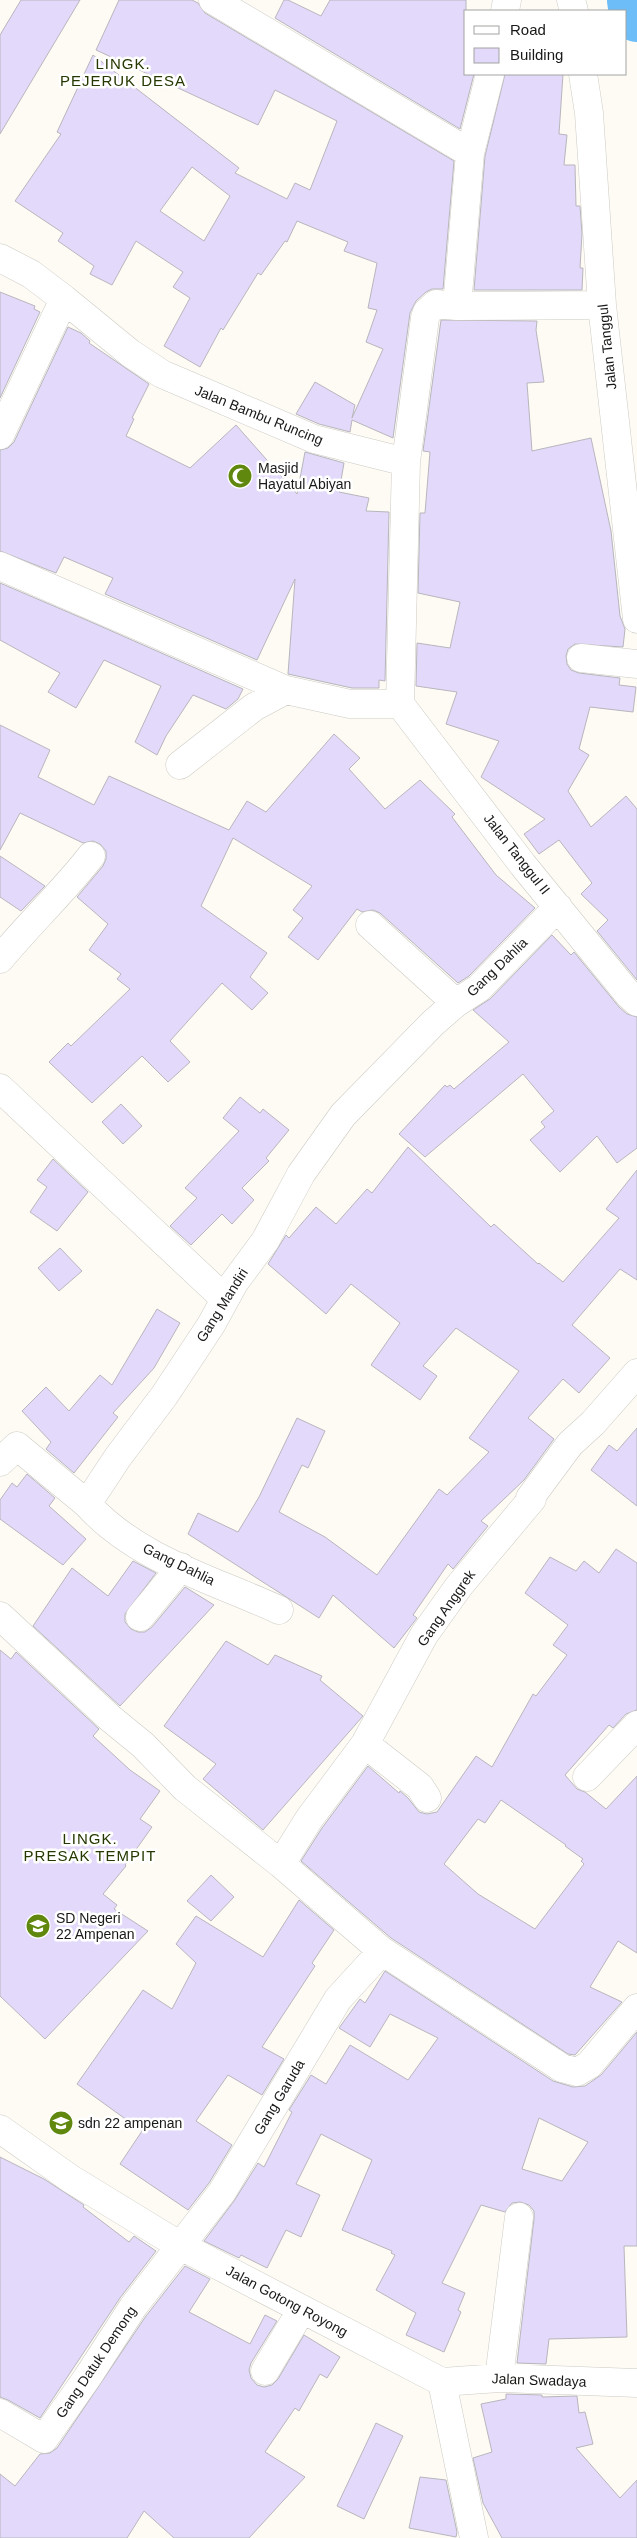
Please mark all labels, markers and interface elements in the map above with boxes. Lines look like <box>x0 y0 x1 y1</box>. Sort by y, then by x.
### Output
legend <box>464 10 627 75</box>
text: Road <box>510 21 546 38</box>
text: Building <box>510 46 563 63</box>
district label: LINGK. PEJERUK DESA <box>60 55 186 89</box>
street label: Jalan Tanggul <box>595 303 619 391</box>
street label: Jalan Bambu Runcing <box>192 382 326 448</box>
place label: Masjid Hayatul Abiyan <box>258 460 351 492</box>
mosque icon: Masjid Hayatul Abiyan <box>227 463 253 489</box>
street label: Jalan Tanggul II <box>481 811 553 897</box>
street label: Gang Dahlia <box>463 934 531 1000</box>
street label: Gang Mandiri <box>193 1265 251 1345</box>
street label: Gang Dahlia <box>141 1540 218 1588</box>
street label: Gang Anggrek <box>414 1566 479 1649</box>
district label: LINGK. PRESAK TEMPIT <box>24 1830 156 1864</box>
place label: SD Negeri 22 Ampenan <box>56 1910 135 1942</box>
school or university icon: SD Negeri 22 Ampenan <box>25 1913 51 1939</box>
street label: Gang Garuda <box>250 2056 308 2137</box>
school or university icon: sdn 22 ampenan <box>48 2110 74 2136</box>
place label: sdn 22 ampenan <box>78 2115 182 2131</box>
street label: Jalan Gotong Royong <box>223 2262 351 2340</box>
street label: Gang Datuk Demong <box>53 2303 139 2421</box>
street label: Jalan Swadaya <box>491 2370 587 2390</box>

